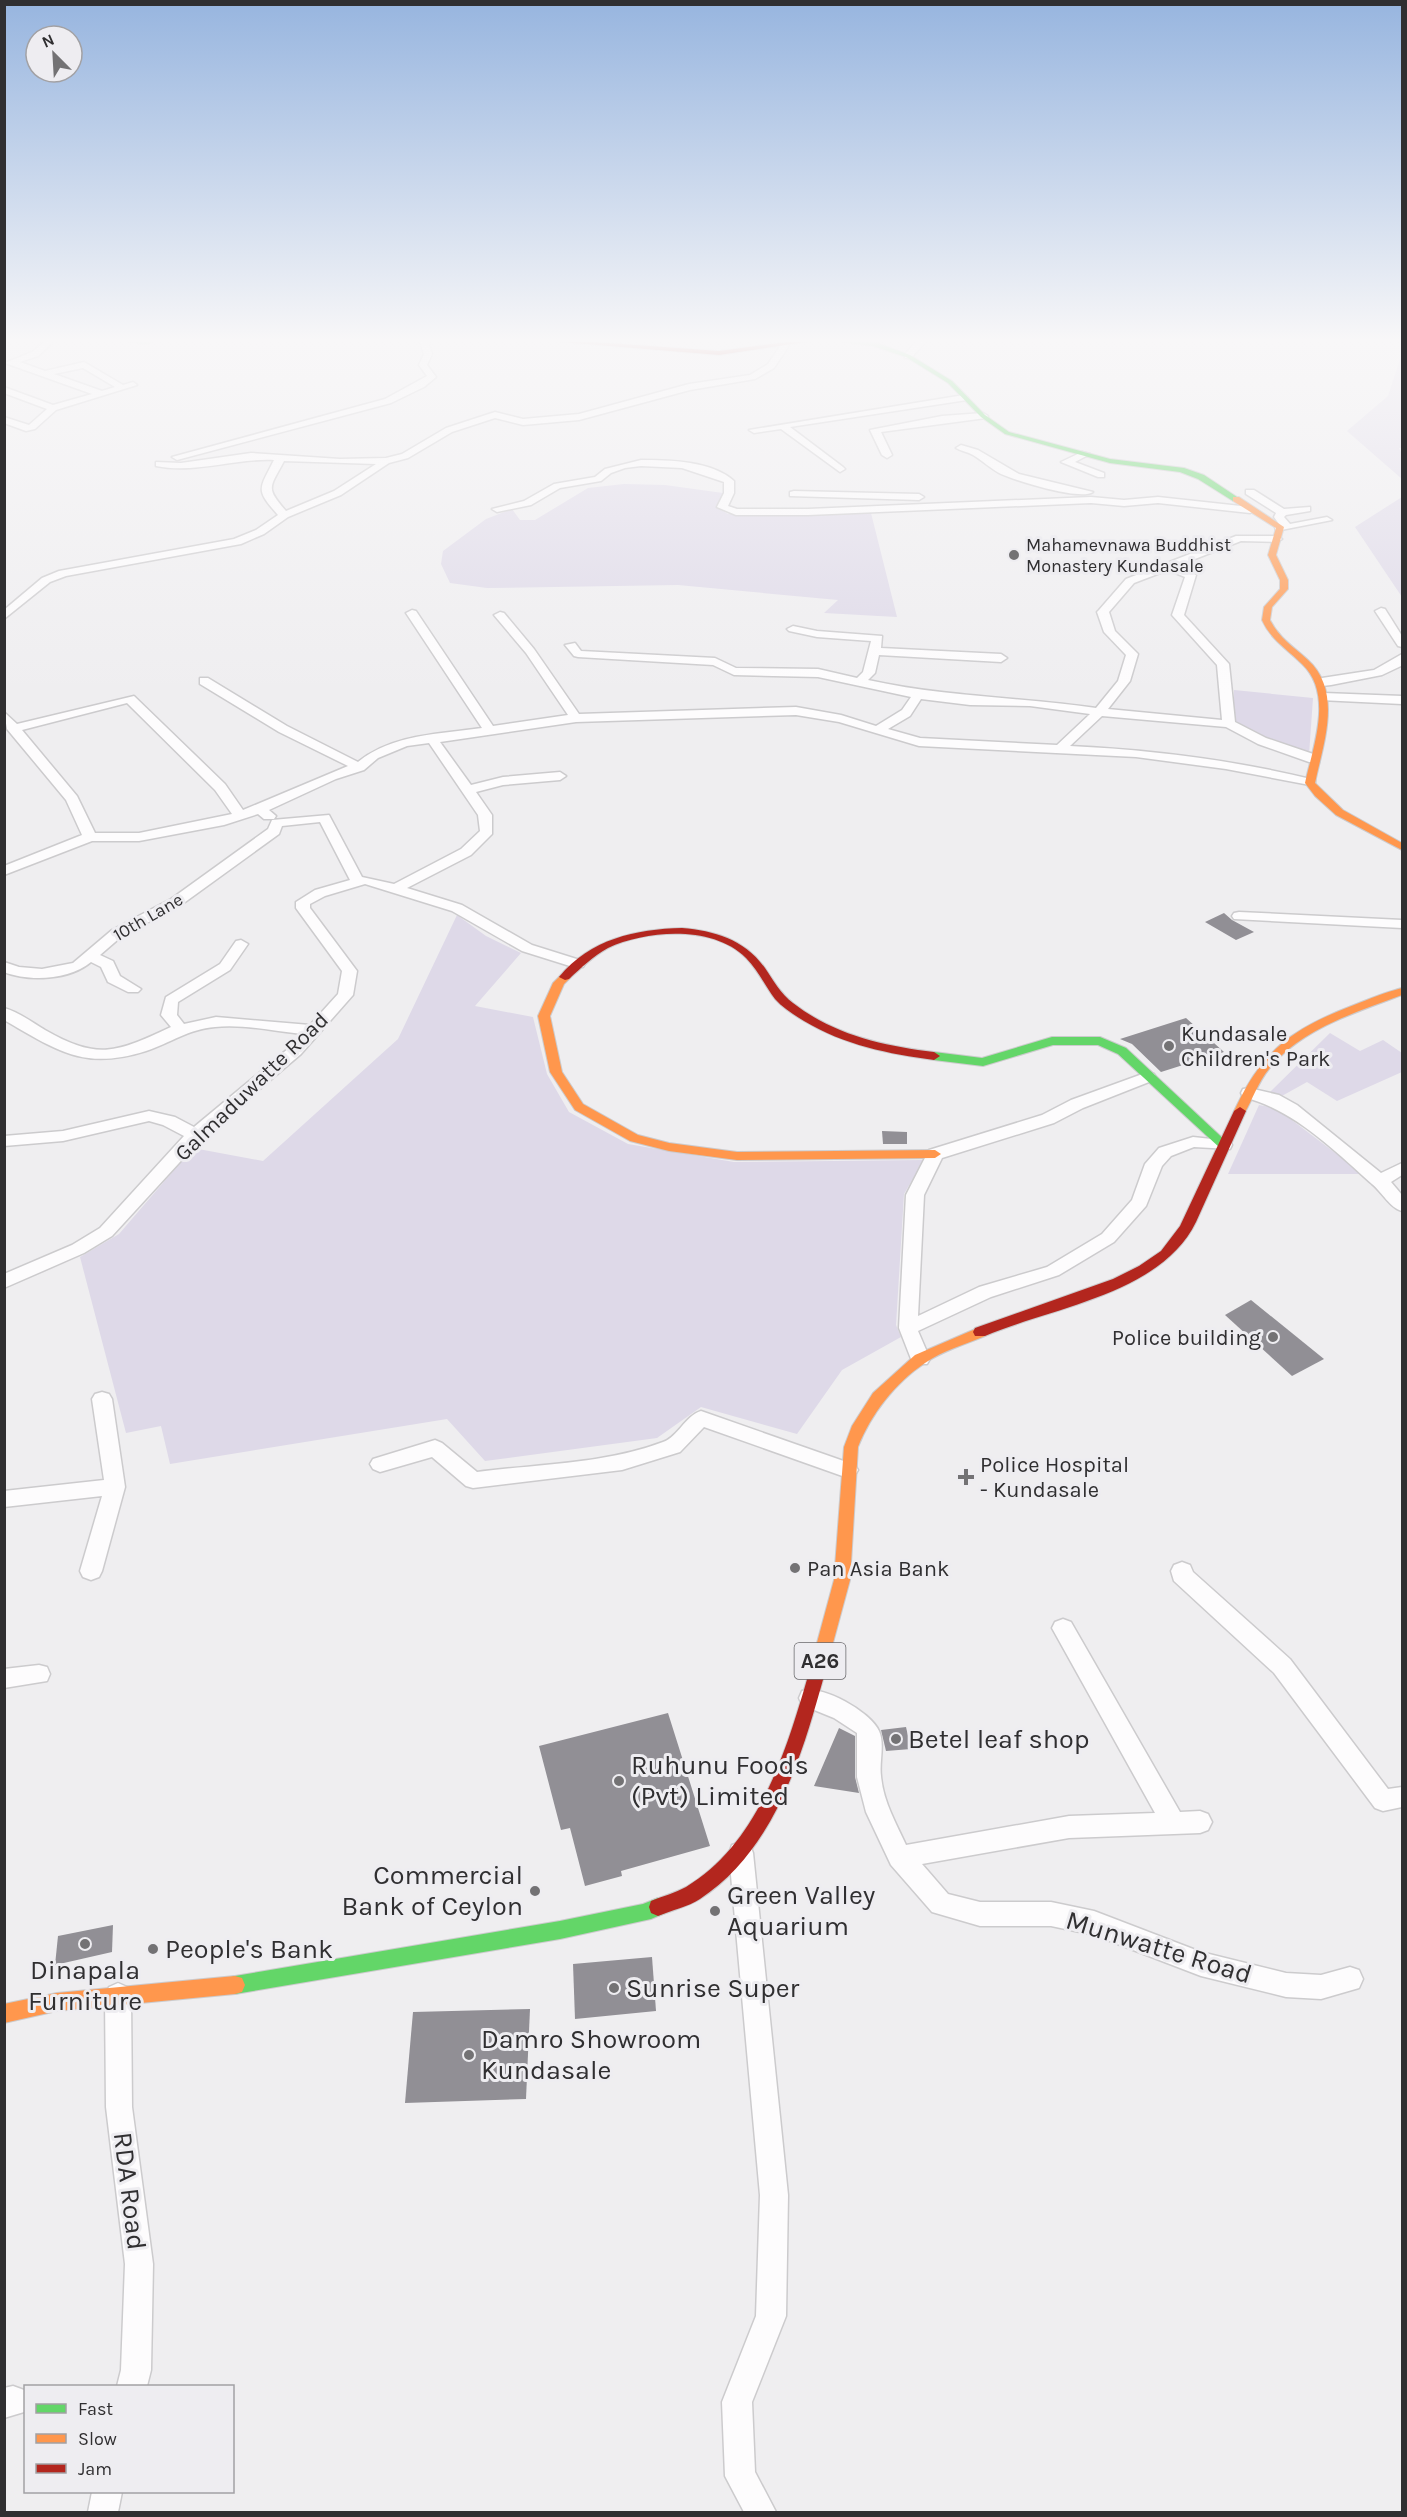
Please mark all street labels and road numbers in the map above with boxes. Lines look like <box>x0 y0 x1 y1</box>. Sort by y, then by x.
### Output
street label: 10th Lane <box>109 888 187 946</box>
street label: Galmaduwatte Road <box>170 1007 334 1167</box>
road number: A26 <box>794 1643 846 1679</box>
street label: Munwatte Road <box>1062 1904 1256 1990</box>
street label: RDA Road <box>107 2130 153 2252</box>

